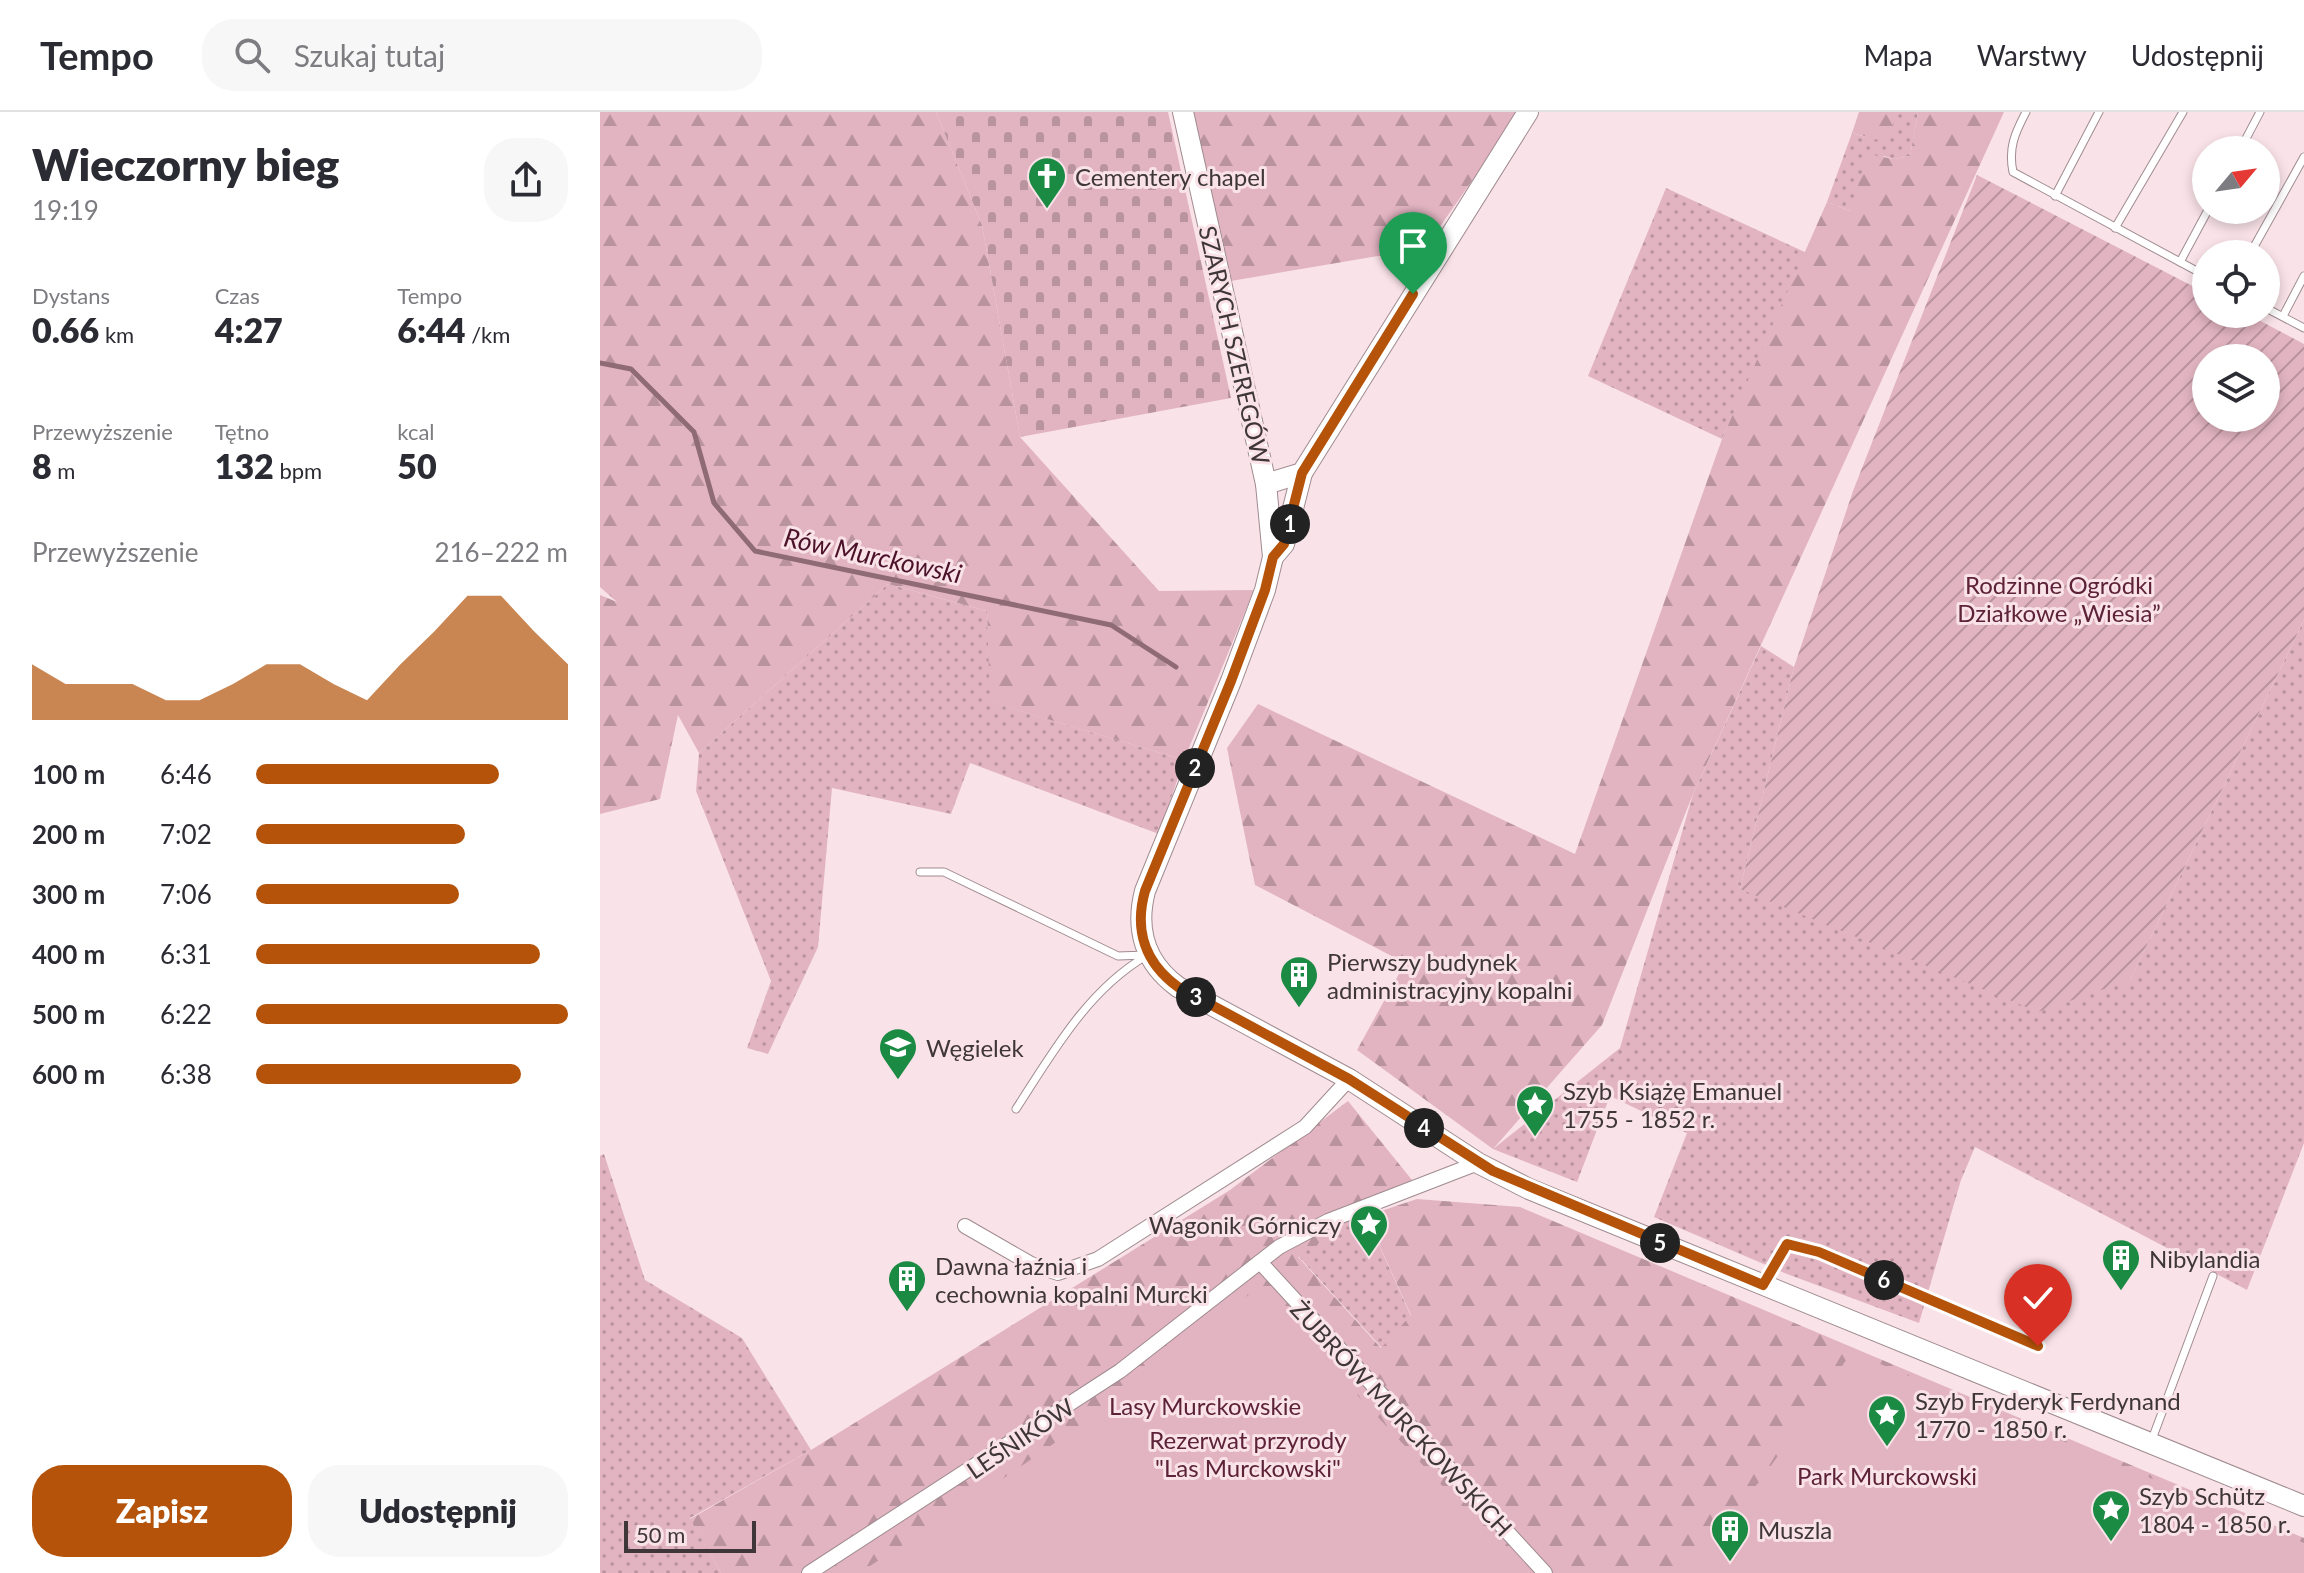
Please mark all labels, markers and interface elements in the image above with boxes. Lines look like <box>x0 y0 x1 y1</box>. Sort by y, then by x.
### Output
search box <box>202 19 762 91</box>
text: Tempo <box>40 32 154 78</box>
icon: search <box>230 33 274 77</box>
text: Szukaj tutaj <box>294 37 445 73</box>
text: Mapa <box>1864 38 1933 72</box>
text: Warstwy <box>1977 38 2087 72</box>
text: Udostępnij <box>2131 38 2264 72</box>
north arrow <box>2192 136 2280 224</box>
map controls <box>2192 136 2280 432</box>
text: Wieczorny bieg <box>32 138 339 190</box>
button: share <box>484 138 568 222</box>
church icon: Cementery chapel <box>1026 155 1068 210</box>
place label: Cementery chapel <box>1075 162 1266 191</box>
text: 19:19 <box>32 194 99 226</box>
pin <box>1379 212 1447 294</box>
street label: SZARYCH SZEREGÓW <box>1193 223 1277 467</box>
icon: arrive <box>1391 224 1435 268</box>
button: locate <box>2192 240 2280 328</box>
text: Dystans <box>32 282 110 309</box>
text: Czas <box>215 282 260 309</box>
text: Tempo <box>397 282 462 309</box>
text: 0.66 <box>32 309 99 350</box>
text: 4:27 <box>215 309 283 350</box>
text: 6:44 <box>397 309 466 350</box>
text: km <box>99 321 134 348</box>
text: /km <box>466 321 510 348</box>
button: layers <box>2192 344 2280 432</box>
text: Przewyższenie <box>32 418 173 445</box>
text: Tętno <box>215 418 269 445</box>
text: kcal <box>397 418 435 445</box>
text: 8 <box>32 445 52 486</box>
text: 132 <box>215 445 274 486</box>
text: 50 <box>397 445 437 486</box>
text: m <box>52 457 75 484</box>
text: bpm <box>274 457 322 484</box>
pin: 1 <box>1270 504 1310 544</box>
text: 1 <box>1284 510 1296 537</box>
water label: Rów Murckowski <box>781 521 965 589</box>
text: Przewyższenie <box>32 536 198 568</box>
text: 216–222 m <box>434 536 568 568</box>
park label: Rodzinne Ogródki Działkowe „Wiesia” <box>1957 570 2161 627</box>
pin: 2 <box>1175 748 1215 788</box>
text: 2 <box>1189 754 1201 781</box>
text: 100 m <box>32 758 105 790</box>
text: 6:46 <box>160 758 212 790</box>
text: 200 m <box>32 818 105 850</box>
text: 7:02 <box>160 818 212 850</box>
text: 300 m <box>32 878 105 910</box>
text: 7:06 <box>160 878 212 910</box>
text: 400 m <box>32 938 105 970</box>
text: 6:31 <box>160 938 212 970</box>
place label: Pierwszy budynek administracyjny kopalni <box>1327 947 1572 1004</box>
building icon: Pierwszy budynek administracyjny kopalni <box>1278 954 1320 1009</box>
pin: 3 <box>1176 977 1216 1017</box>
text: 3 <box>1190 983 1202 1010</box>
text: 500 m <box>32 998 105 1030</box>
text: 6:22 <box>160 998 212 1030</box>
school or university icon: Węgielek <box>877 1026 919 1081</box>
place label: Węgielek <box>926 1033 1024 1062</box>
text: 600 m <box>32 1058 105 1090</box>
text: 6:38 <box>160 1058 212 1090</box>
place label: Szyb Książę Emanuel 1755 - 1852 r. <box>1563 1076 1782 1133</box>
place icon: Szyb Książę Emanuel 1755 - 1852 r. <box>1514 1083 1556 1138</box>
pin: 4 <box>1404 1108 1444 1148</box>
text: 4 <box>1418 1114 1430 1141</box>
place icon: Wagonik Górniczy <box>1348 1203 1390 1258</box>
place label: Wagonik Górniczy <box>1149 1210 1342 1239</box>
pin: 5 <box>1640 1223 1680 1263</box>
text: 5 <box>1654 1229 1666 1256</box>
building icon: Nibylandia <box>2100 1237 2142 1292</box>
place label: Nibylandia <box>2149 1244 2261 1273</box>
place label: Dawna łaźnia i cechownia kopalni Murcki <box>935 1251 1208 1308</box>
building icon: Dawna łaźnia i cechownia kopalni Murcki <box>886 1258 928 1313</box>
pin: 6 <box>1864 1260 1904 1300</box>
pin <box>2004 1264 2072 1346</box>
text: 6 <box>1878 1266 1890 1293</box>
icon: check <box>2016 1276 2060 1320</box>
street label: ŻUBRÓW MURCKOWSKICH <box>1285 1294 1519 1542</box>
place label: Szyb Fryderyk Ferdynand 1770 - 1850 r. <box>1915 1386 2181 1443</box>
park label: Lasy Murckowskie <box>1109 1391 1301 1420</box>
street label: LEŚNIKÓW <box>961 1392 1079 1484</box>
place icon: Szyb Fryderyk Ferdynand 1770 - 1850 r. <box>1866 1393 1908 1448</box>
park label: Rezerwat przyrody "Las Murckowski" <box>1149 1425 1347 1482</box>
park label: Park Murckowski <box>1797 1461 1977 1490</box>
button: Zapisz <box>32 1465 292 1557</box>
button: Udostępnij <box>308 1465 568 1557</box>
place label: Szyb Schütz 1804 - 1850 r. <box>2139 1481 2291 1538</box>
place icon: Szyb Schütz 1804 - 1850 r. <box>2090 1488 2132 1543</box>
building icon: Muszla <box>1709 1508 1751 1563</box>
place label: Muszla <box>1758 1515 1832 1544</box>
scale bar <box>624 1517 756 1553</box>
text: 50 m <box>636 1521 685 1548</box>

